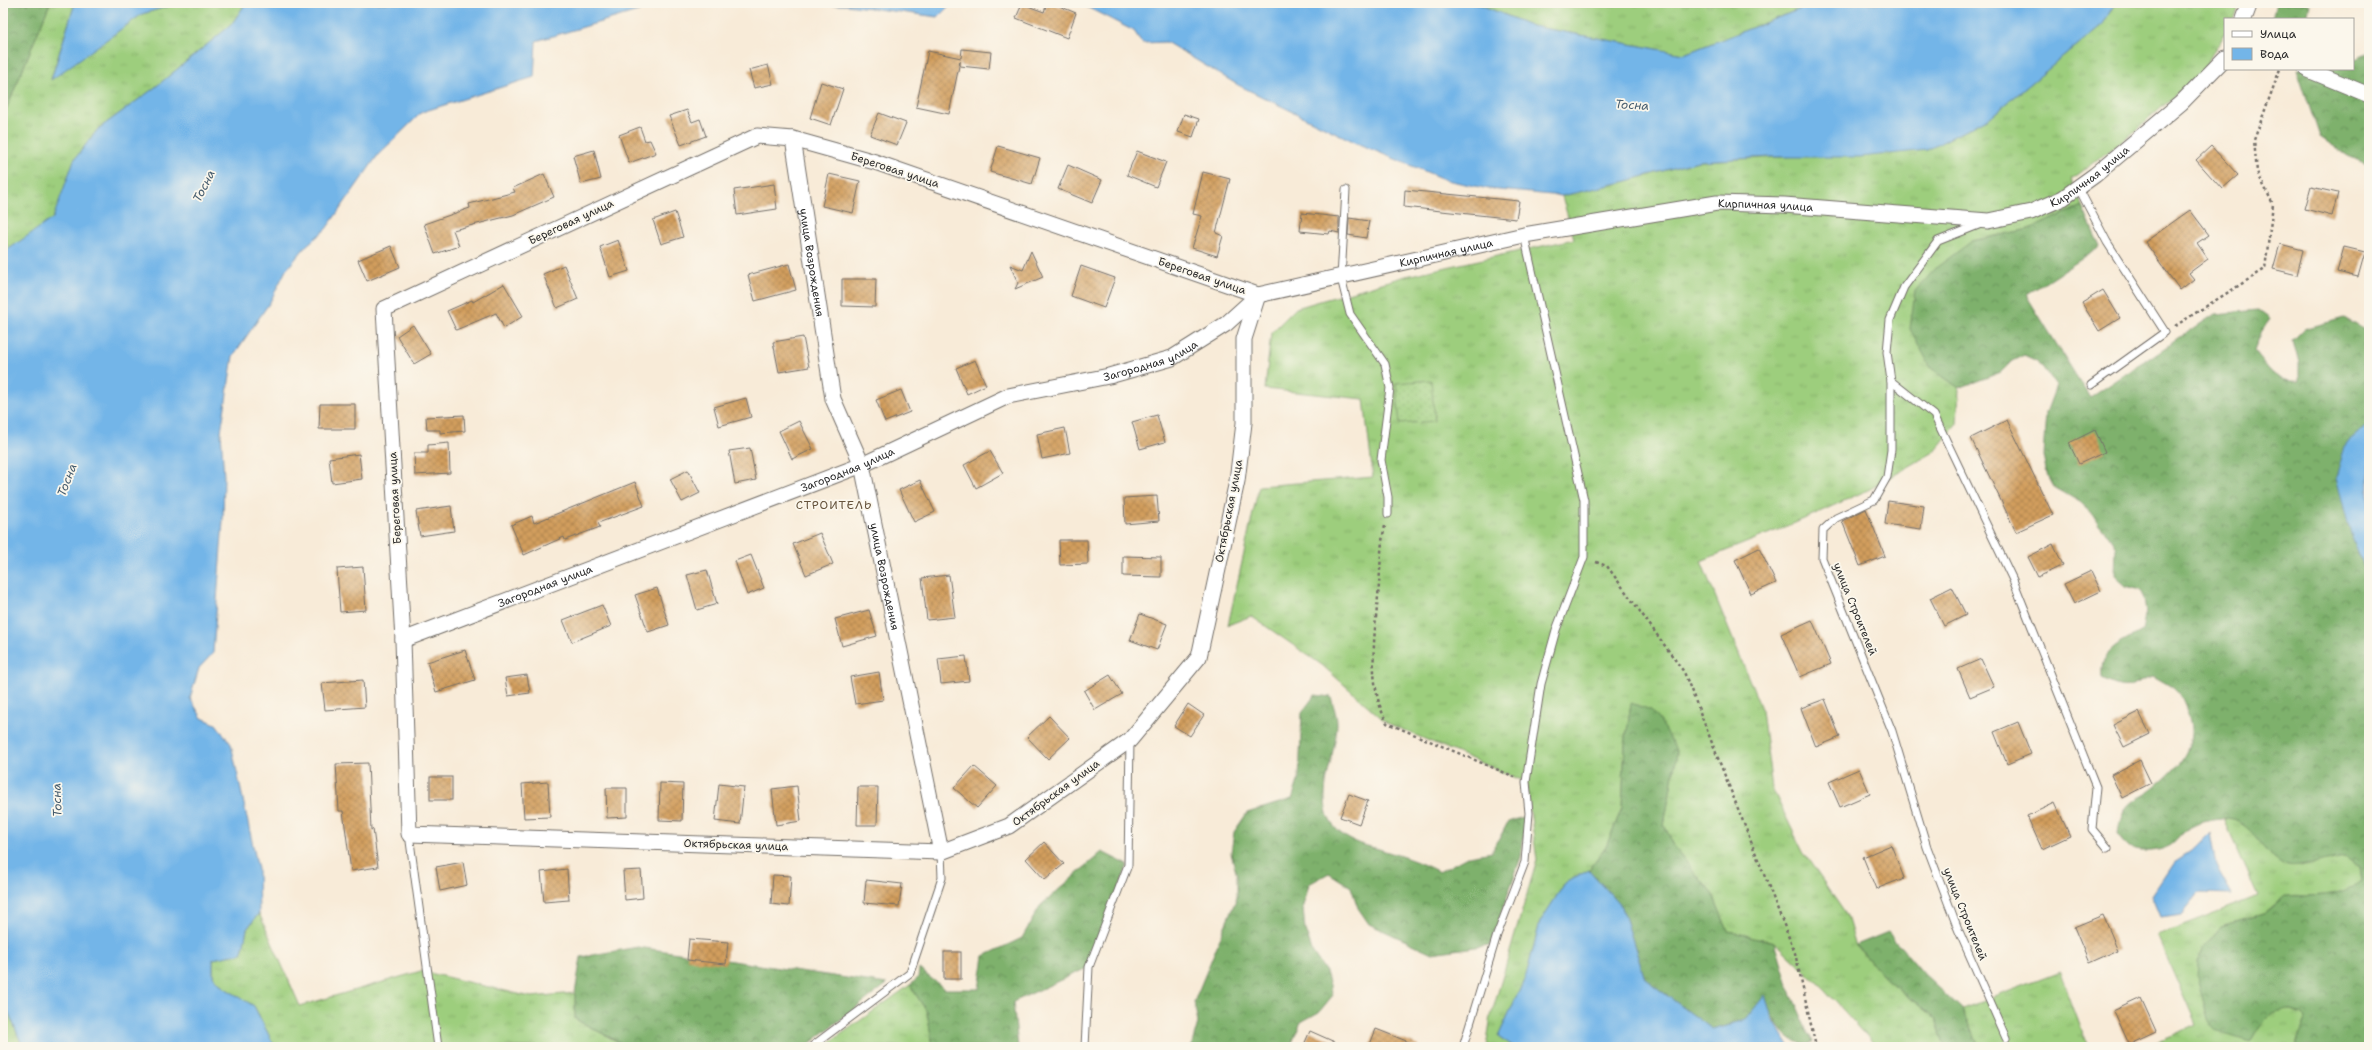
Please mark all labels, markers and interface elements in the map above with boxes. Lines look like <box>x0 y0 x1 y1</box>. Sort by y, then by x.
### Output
legend <box>2224 18 2354 70</box>
text: Улица <box>2260 26 2297 42</box>
text: Вода <box>2260 46 2289 62</box>
water label: Тосна <box>1615 96 1649 114</box>
street label: Кирпичная улица <box>2047 142 2132 210</box>
street label: Береговая улица <box>849 149 941 191</box>
water label: Тосна <box>189 167 219 205</box>
street label: Береговая улица <box>526 196 616 248</box>
street label: Кирпичная улица <box>1718 196 1814 215</box>
street label: улица Возрождения <box>796 207 828 318</box>
street label: Кирпичная улица <box>1398 235 1494 270</box>
street label: Береговая улица <box>1156 254 1248 298</box>
street label: Загородная улица <box>1102 336 1201 384</box>
street label: Загородная улица <box>798 443 897 495</box>
street label: Береговая улица <box>385 451 405 545</box>
street label: Октябрьская улица <box>1212 458 1246 564</box>
water label: Тосна <box>53 461 81 499</box>
district label: СТРОИТЕЛЬ <box>796 497 872 513</box>
street label: улица Возрождения <box>866 521 903 632</box>
street label: улица Строителей <box>1830 560 1880 658</box>
street label: Загородная улица <box>496 561 595 611</box>
street label: Октябрьская улица <box>1009 756 1103 830</box>
water label: Тосна <box>48 783 66 817</box>
street label: Октябрьская улица <box>683 836 789 854</box>
street label: улица Строителей <box>1940 865 1990 963</box>

